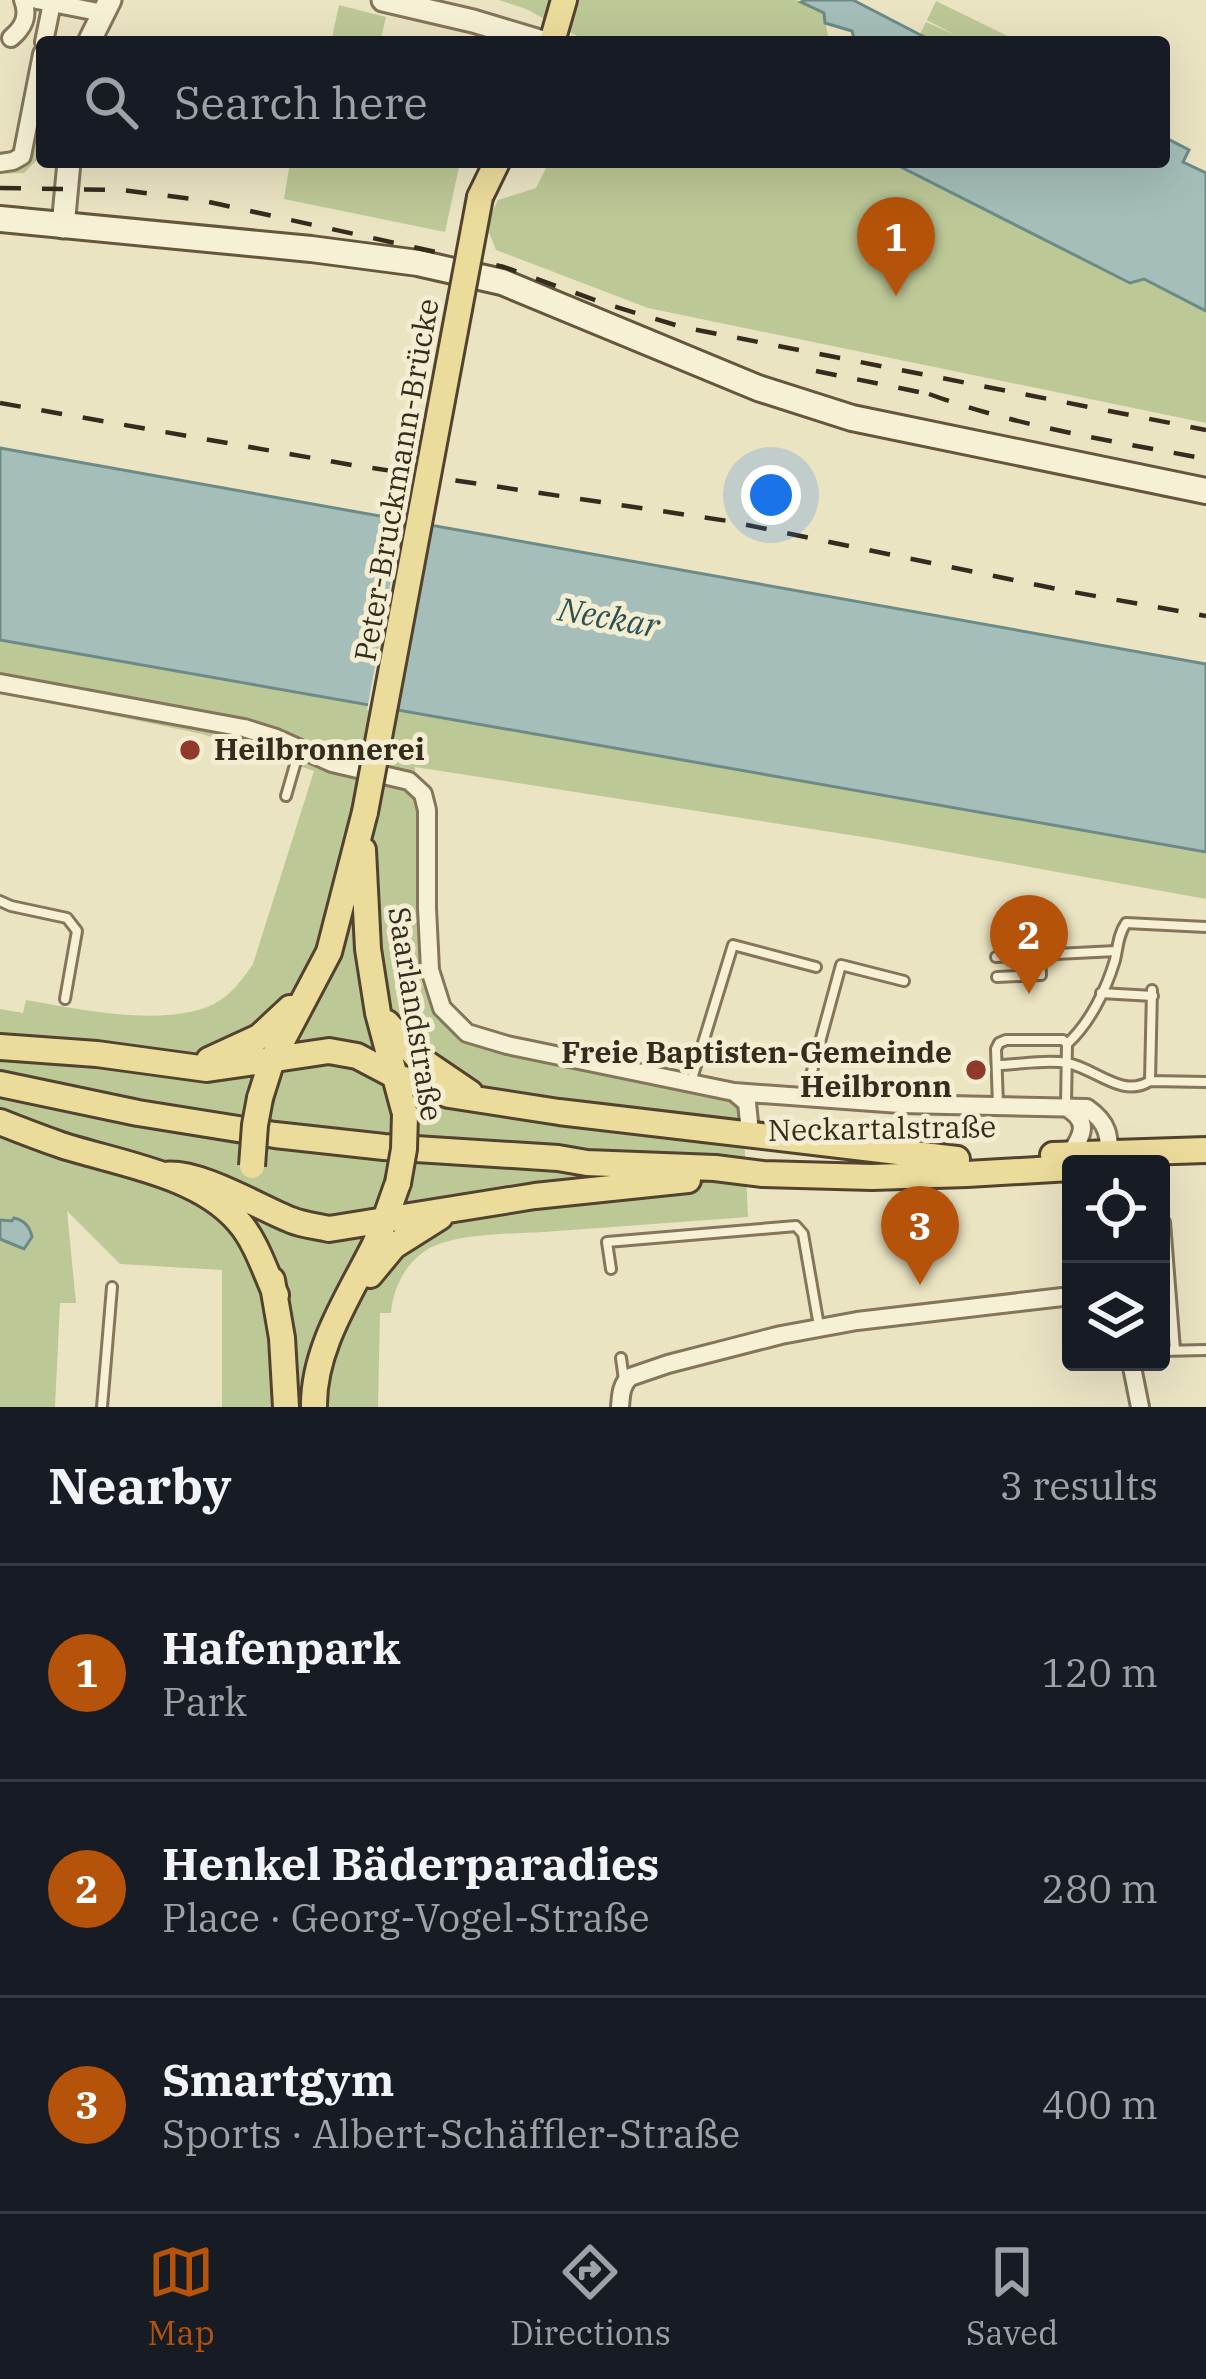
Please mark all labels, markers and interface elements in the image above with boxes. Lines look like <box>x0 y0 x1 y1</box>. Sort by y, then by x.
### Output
search box <box>36 36 1170 168</box>
icon: search <box>78 69 144 135</box>
text: Search here <box>174 73 428 131</box>
pin: 1 <box>857 197 935 296</box>
street label: Peter-Bruckmann-Brücke <box>344 295 447 664</box>
your location <box>741 465 801 525</box>
water label: Neckar <box>554 586 665 647</box>
place label: Heilbronnerei <box>214 729 425 768</box>
marker: Heilbronnerei <box>177 737 203 763</box>
pin: 2 <box>990 895 1068 994</box>
street label: Saarlandstraße <box>380 904 453 1124</box>
place label: Freie Baptisten-Gemeinde Heilbronn <box>561 1032 952 1105</box>
marker: Freie Baptisten-Gemeinde Heilbronn <box>963 1057 989 1083</box>
street label: Neckartalstraße <box>768 1106 996 1149</box>
map controls <box>1062 1155 1170 1371</box>
button: locate <box>1062 1155 1170 1263</box>
pin: 3 <box>881 1186 959 1285</box>
button: layers <box>1062 1263 1170 1371</box>
text: Nearby <box>48 1452 232 1518</box>
text: 3 results <box>1000 1460 1158 1511</box>
text: Hafenpark <box>162 1618 400 1676</box>
text: 1 <box>75 1647 99 1698</box>
text: 120 m <box>1042 1647 1158 1698</box>
text: Park <box>162 1676 247 1727</box>
text: Henkel Bäderparadies <box>162 1834 659 1892</box>
text: 2 <box>75 1863 99 1914</box>
text: 280 m <box>1042 1863 1158 1914</box>
text: Place · Georg-Vogel-Straße <box>162 1892 650 1943</box>
text: Smartgym <box>162 2050 394 2108</box>
text: 3 <box>75 2079 99 2130</box>
text: 400 m <box>1042 2079 1158 2130</box>
text: Sports · Albert-Schäffler-Straße <box>162 2108 740 2159</box>
tab: Map <box>148 2239 215 2354</box>
tab: Directions <box>510 2239 671 2354</box>
tab: Saved <box>966 2239 1058 2354</box>

